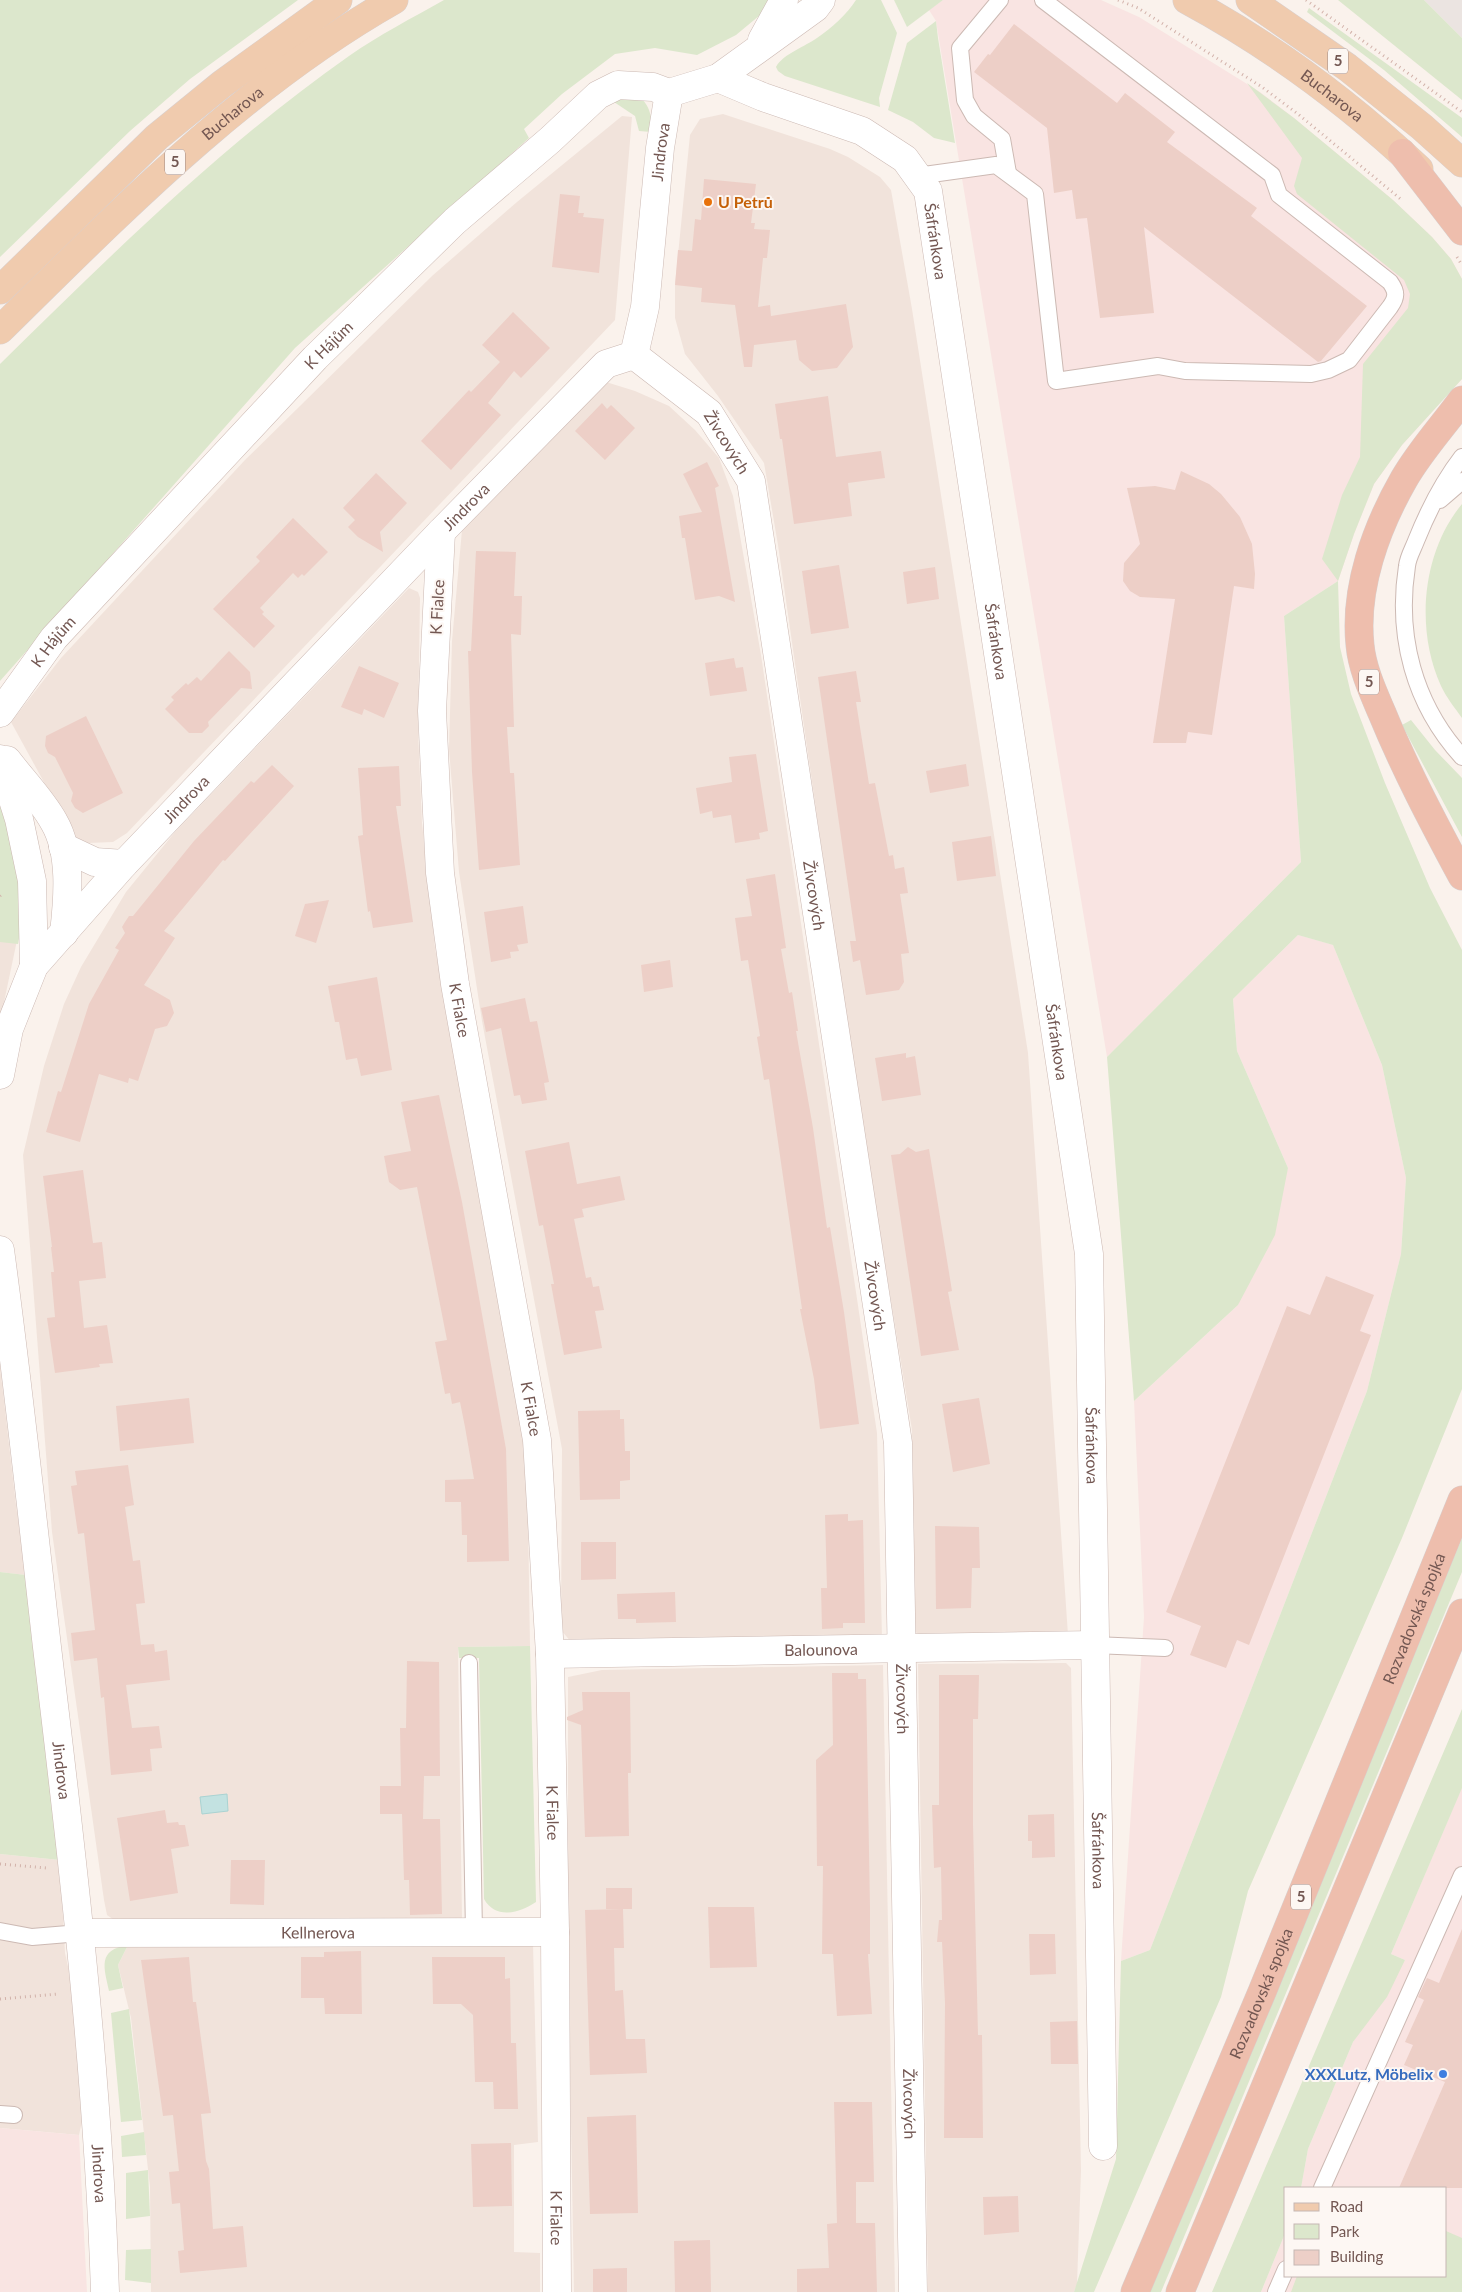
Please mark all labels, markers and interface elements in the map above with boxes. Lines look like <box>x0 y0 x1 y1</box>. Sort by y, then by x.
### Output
road number: 5 <box>1328 48 1348 74</box>
street label: Bucharova <box>1298 65 1368 125</box>
street label: Bucharova <box>197 82 267 144</box>
street label: Jindrova <box>647 121 673 182</box>
road number: 5 <box>165 150 185 174</box>
place label: U Petrů <box>718 192 773 211</box>
marker: U Petrů <box>702 196 714 208</box>
street label: Šafránkova <box>921 202 951 281</box>
street label: K Hájům <box>300 317 356 373</box>
street label: Živcových <box>701 407 754 477</box>
street label: Jindrova <box>438 479 493 534</box>
street label: K Fialce <box>426 579 447 635</box>
street label: Šafránkova <box>982 602 1012 681</box>
street label: K Hájům <box>26 612 79 671</box>
road number: 5 <box>1359 670 1379 694</box>
street label: Jindrova <box>158 771 213 827</box>
street label: Živcových <box>800 859 830 932</box>
street label: K Fialce <box>446 981 474 1039</box>
street label: Šafránkova <box>1042 1002 1073 1082</box>
street label: Živcových <box>861 1259 891 1332</box>
street label: K Fialce <box>518 1380 546 1438</box>
street label: Šafránkova <box>1082 1407 1103 1484</box>
street label: Rozvadovská spojka <box>1378 1550 1448 1687</box>
street label: Balounova <box>784 1639 858 1659</box>
street label: Živcových <box>893 1664 913 1735</box>
street label: Jindrova <box>49 1740 75 1801</box>
street label: K Fialce <box>543 1785 563 1841</box>
street label: Šafránkova <box>1089 1812 1109 1889</box>
road number: 5 <box>1291 1884 1311 1910</box>
street label: Kellnerova <box>281 1922 355 1942</box>
street label: Rozvadovská spojka <box>1225 1925 1296 2061</box>
place label: XXXLutz, Möbelix <box>1305 2064 1434 2083</box>
street label: Živcových <box>900 2068 920 2140</box>
marker: XXXLutz, Möbelix <box>1437 2068 1449 2080</box>
street label: Jindrova <box>89 2144 111 2203</box>
legend <box>1284 2187 1447 2277</box>
street label: K Fialce <box>547 2190 567 2245</box>
text: Road <box>1330 2197 1363 2215</box>
text: Park <box>1330 2222 1360 2240</box>
text: Building <box>1330 2247 1383 2265</box>

